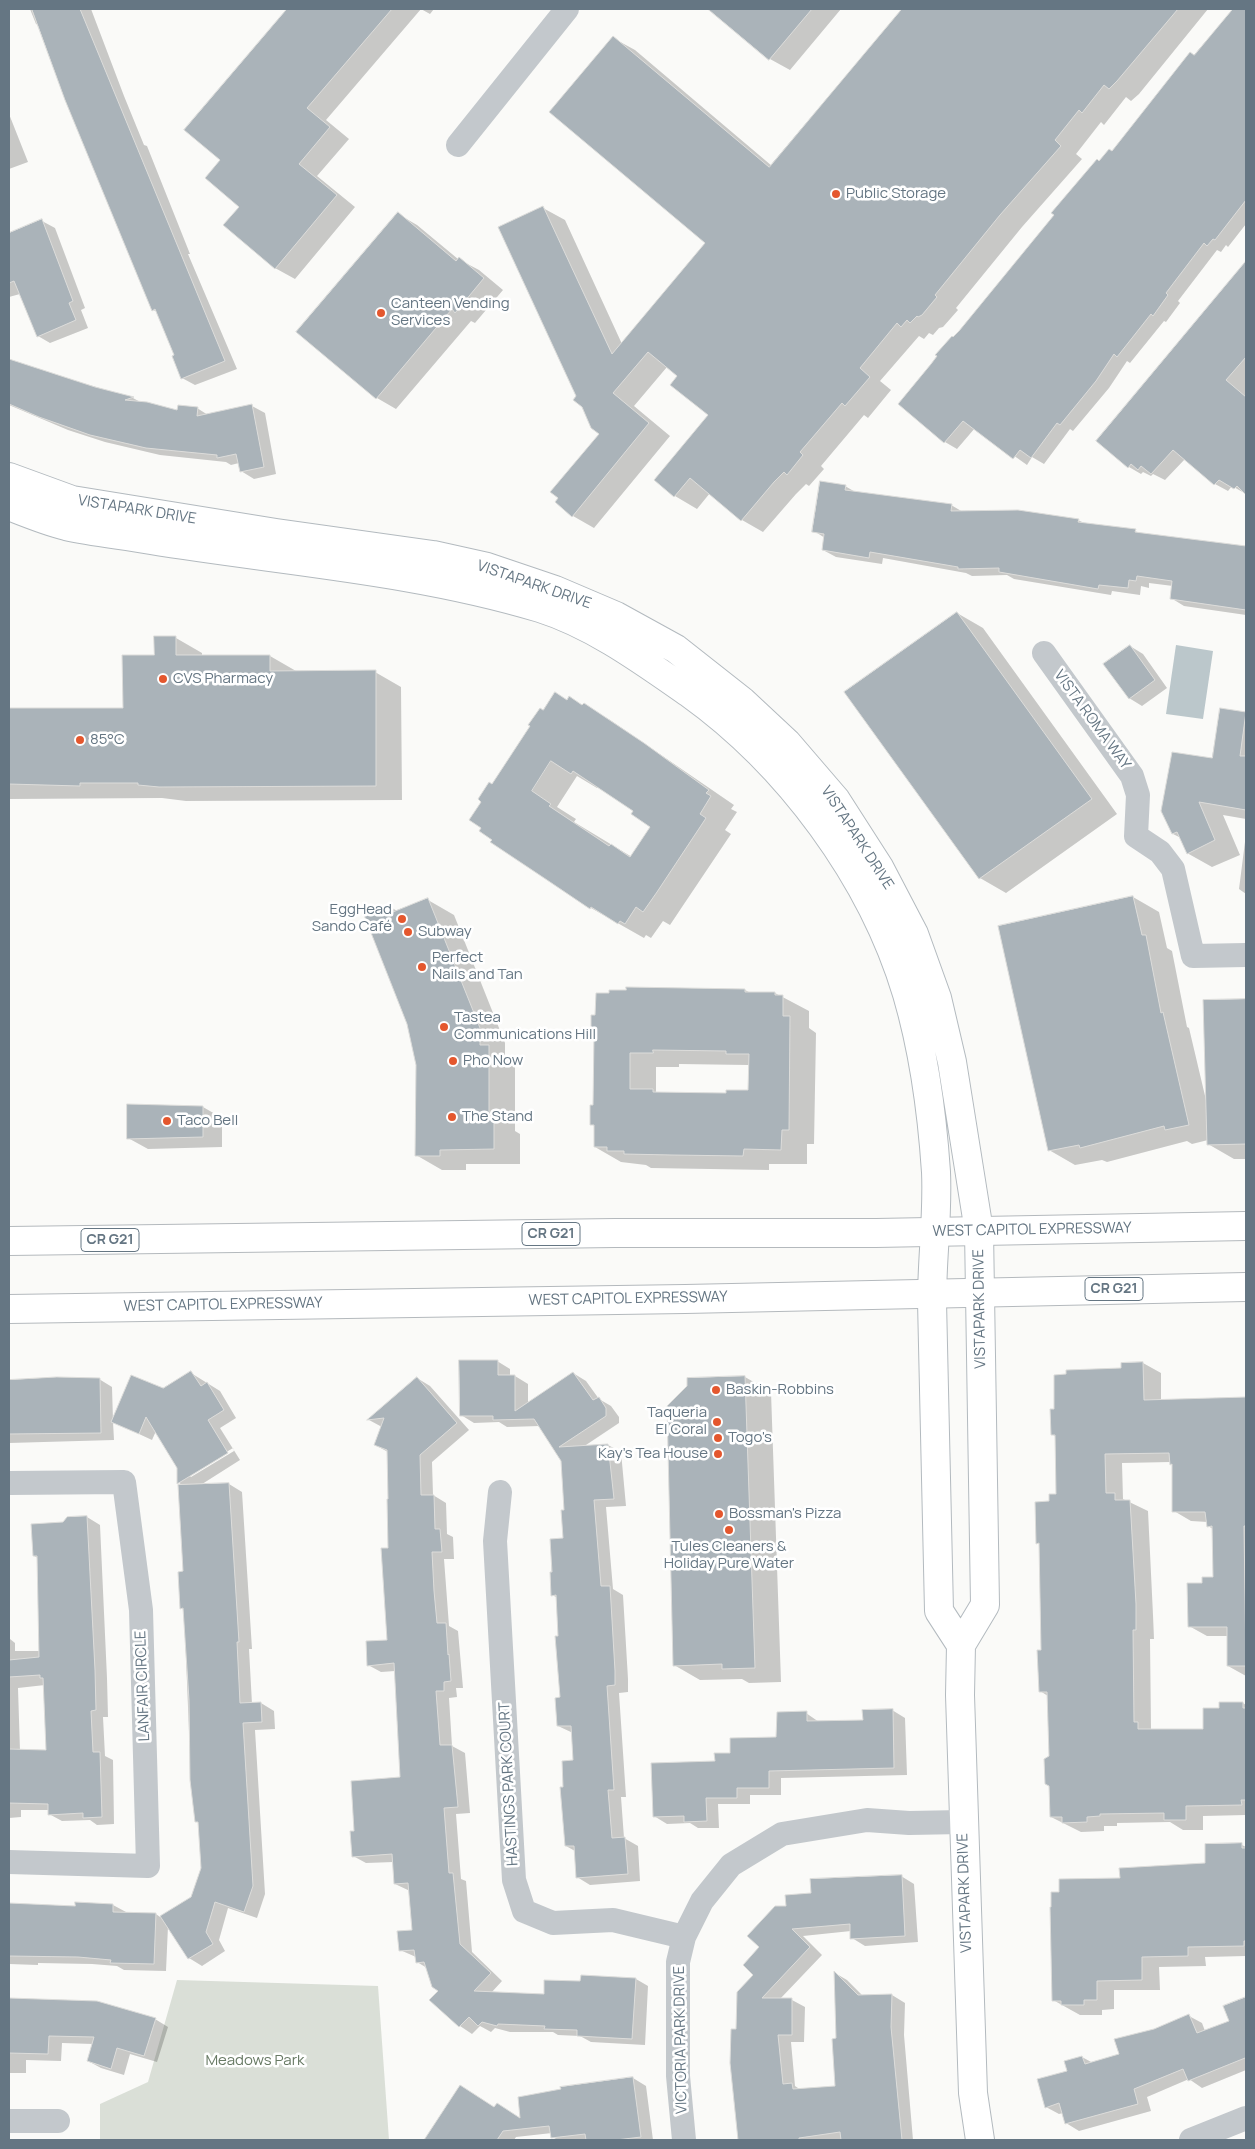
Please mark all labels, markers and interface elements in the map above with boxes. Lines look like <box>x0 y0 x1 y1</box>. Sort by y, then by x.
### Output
place label: Public Storage <box>846 185 946 203</box>
marker: Public Storage <box>830 188 842 200</box>
place label: Canteen Vending Services <box>391 295 510 330</box>
marker: Canteen Vending Services <box>375 307 387 319</box>
street label: VISTAPARK DRIVE <box>76 492 198 528</box>
street label: VISTAPARK DRIVE <box>474 557 594 613</box>
street label: VISTA ROMA WAY <box>1050 667 1134 773</box>
place label: CVS Pharmacy <box>173 670 273 688</box>
marker: CVS Pharmacy <box>157 673 169 685</box>
place label: 85°C <box>90 731 125 749</box>
marker: 85°C <box>74 734 86 746</box>
street label: VISTAPARK DRIVE <box>817 783 897 893</box>
place label: EggHead Sando Café <box>312 901 392 936</box>
marker: EggHead Sando Café <box>396 913 408 925</box>
place label: Subway <box>418 923 472 941</box>
marker: Subway <box>402 926 414 938</box>
place label: Perfect Nails and Tan <box>432 949 523 984</box>
marker: Perfect Nails and Tan <box>416 961 428 973</box>
place label: Tastea Communications Hill <box>454 1009 596 1044</box>
marker: Tastea Communications Hill <box>438 1021 450 1033</box>
place label: Pho Now <box>463 1052 523 1070</box>
marker: Pho Now <box>447 1055 459 1067</box>
place label: The Stand <box>462 1108 533 1126</box>
marker: The Stand <box>446 1111 458 1123</box>
place label: Taco Bell <box>177 1112 238 1130</box>
marker: Taco Bell <box>161 1115 173 1127</box>
street label: WEST CAPITOL EXPRESSWAY <box>932 1219 1132 1241</box>
road number: CR G21 <box>522 1222 580 1246</box>
road number: CR G21 <box>81 1228 139 1252</box>
street label: VISTAPARK DRIVE <box>970 1249 990 1369</box>
road number: CR G21 <box>1085 1278 1143 1300</box>
street label: WEST CAPITOL EXPRESSWAY <box>528 1288 728 1310</box>
street label: WEST CAPITOL EXPRESSWAY <box>123 1294 323 1316</box>
place label: Baskin-Robbins <box>726 1381 834 1399</box>
marker: Baskin-Robbins <box>710 1384 722 1396</box>
place label: Taqueria El Coral <box>647 1404 707 1439</box>
marker: Taqueria El Coral <box>711 1416 723 1428</box>
place label: Togo's <box>728 1429 772 1447</box>
marker: Togo's <box>712 1432 724 1444</box>
place label: Kay’s Tea House <box>598 1445 708 1463</box>
marker: Kay’s Tea House <box>712 1448 724 1460</box>
place label: Bossman's Pizza <box>729 1505 841 1523</box>
marker: Bossman's Pizza <box>713 1508 725 1520</box>
marker: Tules Cleaners & Holiday Pure Water <box>723 1524 735 1536</box>
place label: Tules Cleaners & Holiday Pure Water <box>664 1538 794 1573</box>
street label: LANFAIR CIRCLE <box>132 1630 154 1742</box>
street label: HASTINGS PARK COURT <box>496 1702 522 1866</box>
street label: VISTAPARK DRIVE <box>954 1833 976 1953</box>
street label: VICTORIA PARK DRIVE <box>671 1966 691 2114</box>
park label: Meadows Park <box>206 2052 304 2070</box>

